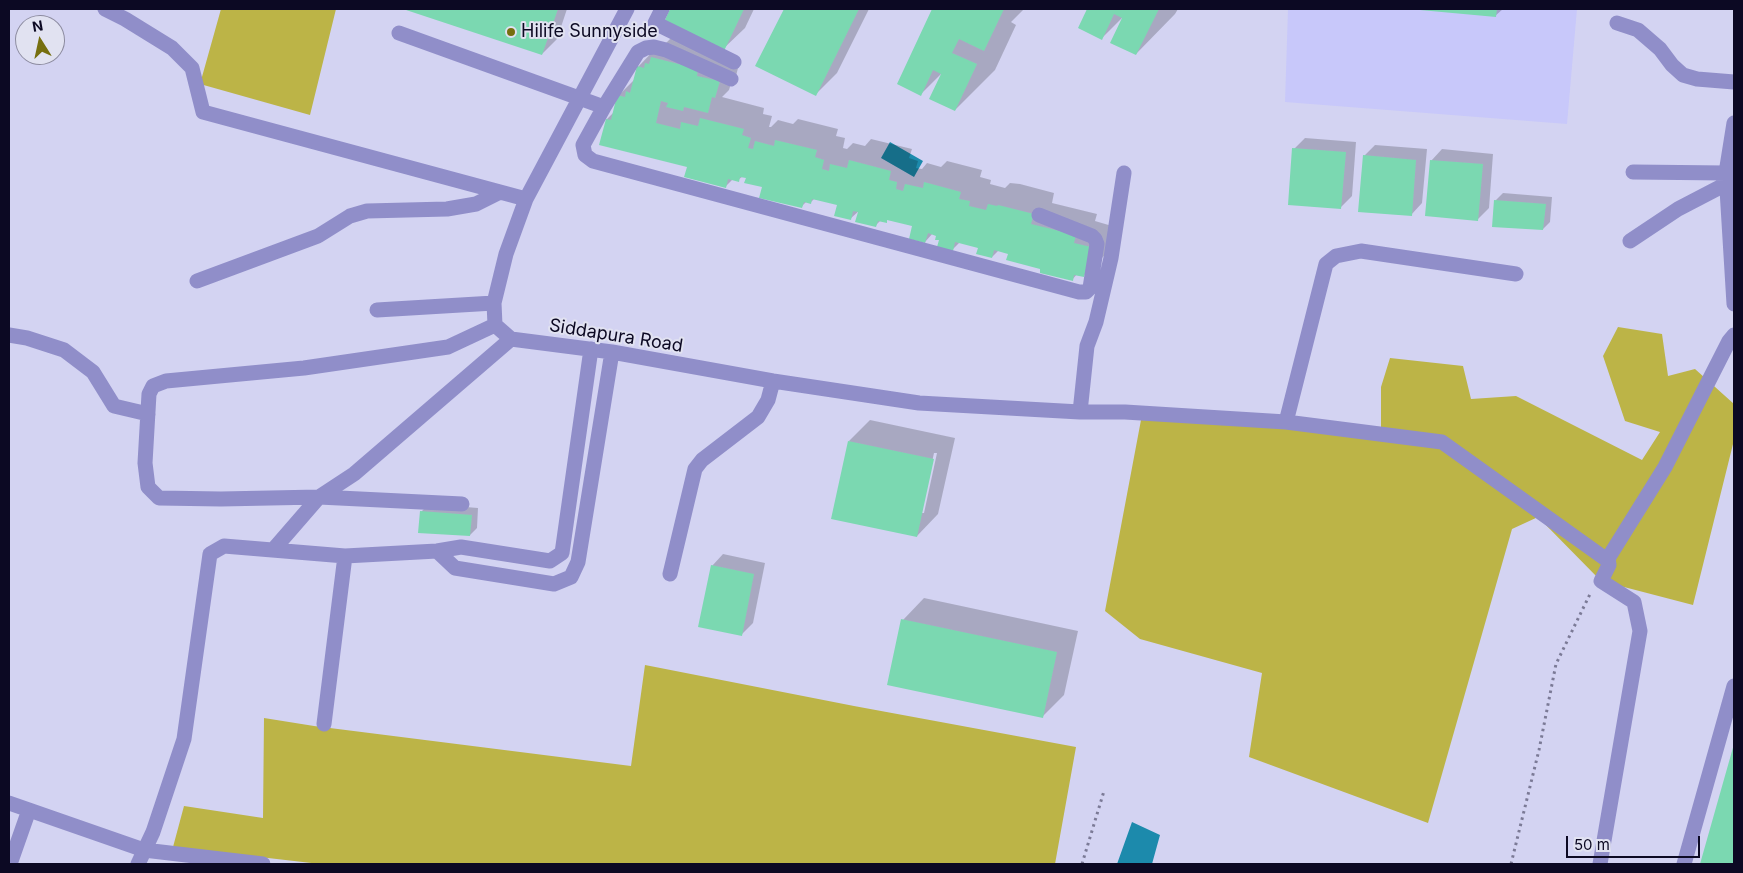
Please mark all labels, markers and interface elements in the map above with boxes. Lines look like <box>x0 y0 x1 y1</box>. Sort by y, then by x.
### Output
north arrow <box>15 15 65 65</box>
text: N <box>31 16 44 35</box>
place label: Hilife Sunnyside <box>521 21 658 43</box>
marker: Hilife Sunnyside <box>505 26 517 38</box>
street label: Siddapura Road <box>548 315 684 357</box>
scale bar <box>1568 826 1702 858</box>
text: 50 m <box>1574 835 1610 854</box>

